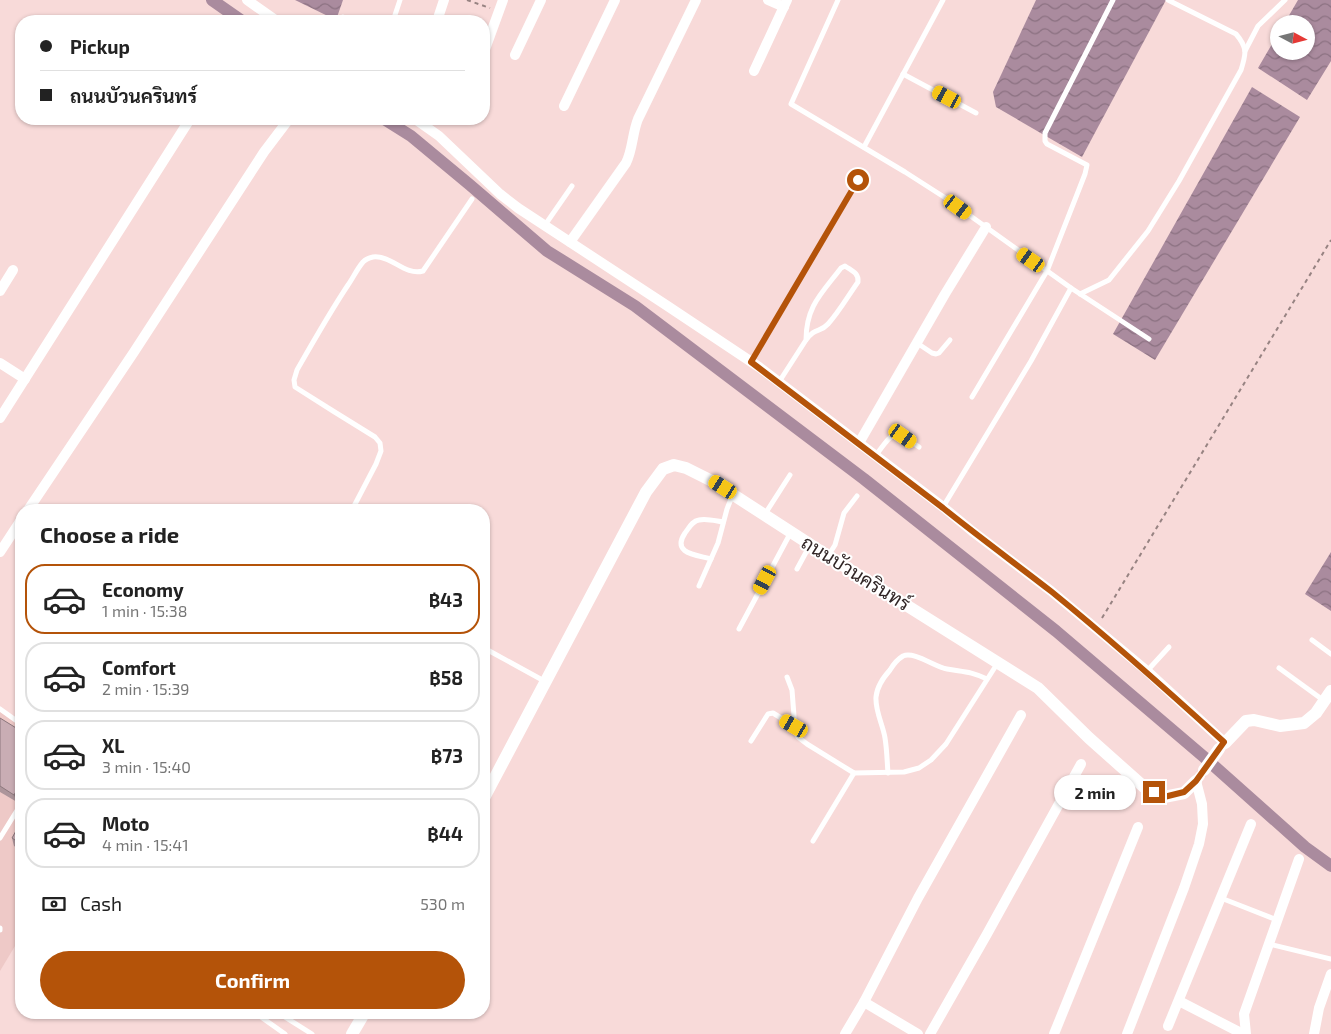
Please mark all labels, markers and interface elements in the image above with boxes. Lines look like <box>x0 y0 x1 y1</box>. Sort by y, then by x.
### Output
north arrow <box>1270 15 1315 60</box>
map controls <box>1270 15 1315 60</box>
text: Pickup <box>70 35 130 58</box>
car <box>930 83 963 111</box>
text: ถนนบัวนครินทร์ <box>70 84 197 107</box>
route start <box>847 169 869 191</box>
car <box>941 192 974 222</box>
car <box>1014 245 1047 275</box>
car <box>886 421 919 451</box>
car <box>706 473 739 501</box>
text: Choose a ride <box>40 521 179 547</box>
street label: ถนนบัวนครินทร์ <box>798 530 915 615</box>
car <box>751 563 778 597</box>
icon: car <box>42 577 87 622</box>
text: Economy <box>102 578 184 601</box>
text: ฿43 <box>429 588 463 611</box>
text: 1 min · 15:38 <box>102 601 187 620</box>
icon: car <box>42 655 87 700</box>
text: Comfort <box>102 656 176 679</box>
text: ฿58 <box>429 666 463 689</box>
text: 2 min · 15:39 <box>102 679 190 698</box>
car <box>777 712 810 740</box>
icon: car <box>42 733 87 778</box>
text: XL <box>102 734 124 757</box>
text: ฿73 <box>431 744 463 767</box>
text: 3 min · 15:40 <box>102 757 191 776</box>
callout: 2 min <box>1054 774 1136 810</box>
route end <box>1143 781 1165 803</box>
text: 2 min <box>1075 783 1115 802</box>
icon: car <box>42 811 87 856</box>
text: Moto <box>102 812 150 835</box>
text: ฿44 <box>427 822 463 845</box>
text: 4 min · 15:41 <box>102 835 189 854</box>
icon: cash <box>40 890 68 918</box>
text: Cash <box>80 892 122 915</box>
text: 530 m <box>420 894 465 913</box>
button: Confirm <box>40 951 465 1009</box>

